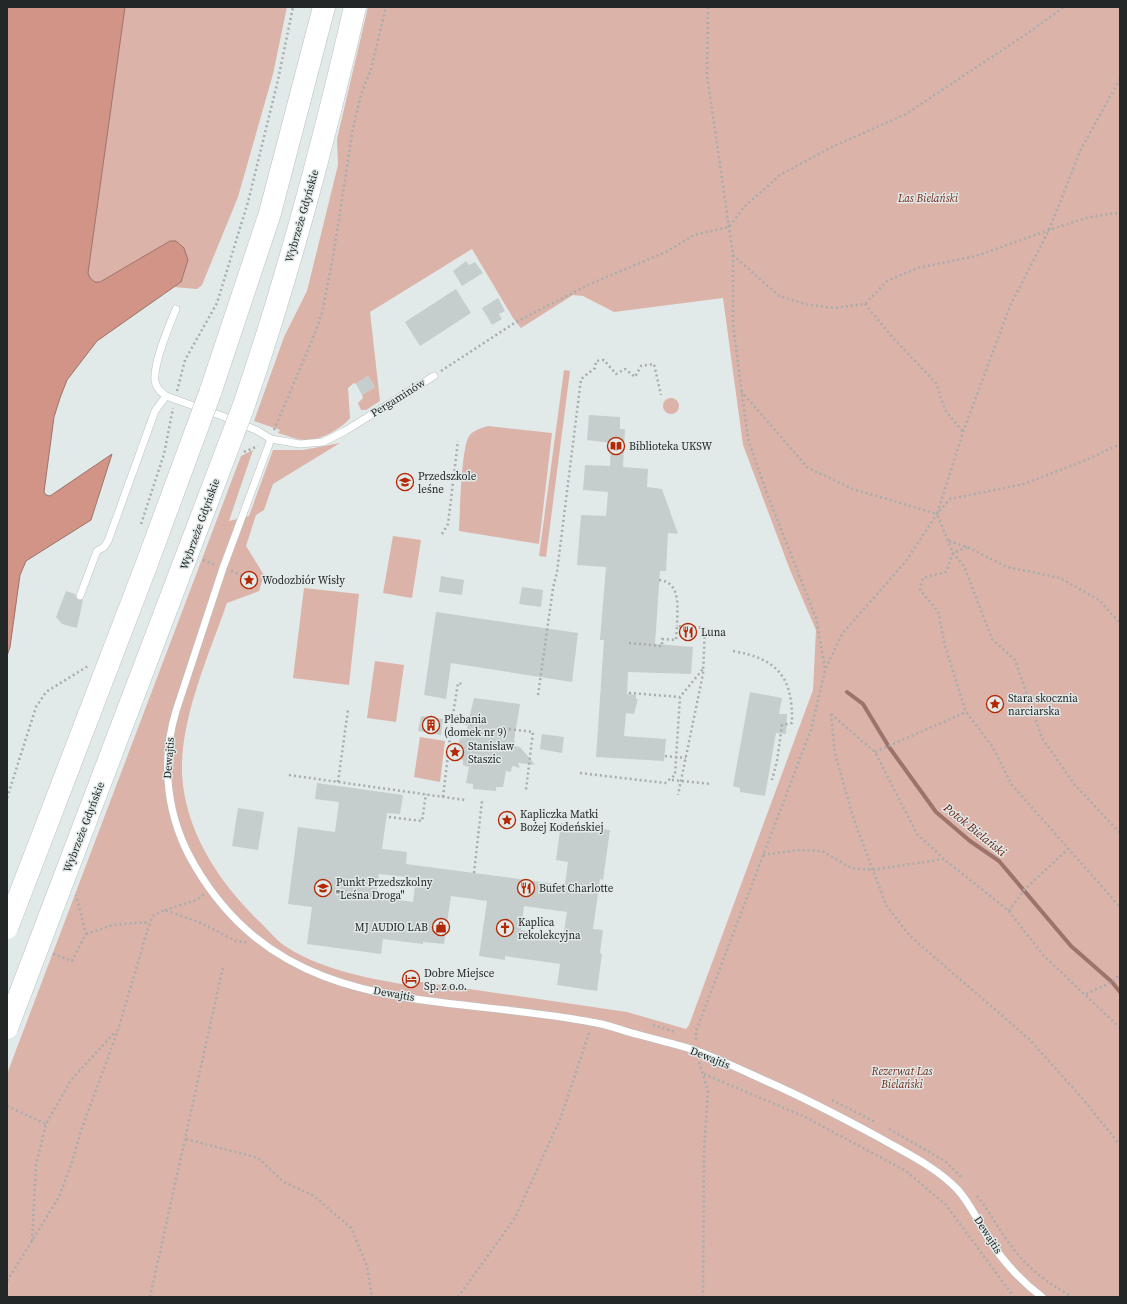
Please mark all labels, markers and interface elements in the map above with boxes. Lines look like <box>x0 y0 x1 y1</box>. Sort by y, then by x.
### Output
street label: Wybrzeże Gdyńskie <box>282 167 323 264</box>
park label: Las Bielański <box>897 191 959 206</box>
street label: Pergaminów <box>368 375 429 421</box>
library icon: Biblioteka UKSW <box>606 436 626 456</box>
place label: Biblioteka UKSW <box>629 439 713 454</box>
place label: Przedszkole leśne <box>418 469 477 497</box>
school or university icon: Przedszkole leśne <box>395 472 415 492</box>
street label: Wybrzeże Gdyńskie <box>177 476 224 572</box>
place icon: Wodozbiór Wisły <box>239 570 259 590</box>
place label: Wodozbiór Wisły <box>262 573 345 588</box>
restaurant icon: Luna <box>678 622 698 642</box>
place label: Luna <box>701 625 726 640</box>
place label: Stara skocznia narciarska <box>1008 691 1078 719</box>
place icon: Stara skocznia narciarska <box>985 694 1005 714</box>
place label: Plebania (domek nr 9) <box>444 712 507 740</box>
building icon: Plebania (domek nr 9) <box>421 715 441 735</box>
street label: Dewajtis <box>160 736 178 779</box>
place label: Stanisław Staszic <box>468 739 515 767</box>
place icon: Stanisław Staszic <box>445 742 465 762</box>
street label: Wybrzeże Gdyńskie <box>60 779 108 874</box>
water label: Potok Bielański <box>940 799 1010 860</box>
place label: Kapliczka Matki Bożej Kodeńskiej <box>520 807 603 835</box>
place icon: Kapliczka Matki Bożej Kodeńskiej <box>497 810 517 830</box>
place label: Punkt Przedszkolny "Leśna Droga" <box>336 875 433 903</box>
school or university icon: Punkt Przedszkolny "Leśna Droga" <box>313 878 333 898</box>
restaurant icon: Bufet Charlotte <box>516 878 536 898</box>
place label: Bufet Charlotte <box>539 881 614 896</box>
place label: Kaplica rekolekcyjna <box>518 915 581 943</box>
shop icon: MJ AUDIO LAB <box>431 917 451 937</box>
church icon: Kaplica rekolekcyjna <box>495 918 515 938</box>
place label: MJ AUDIO LAB <box>355 920 428 935</box>
place label: Dobre Miejsce Sp. z o.o. <box>424 966 495 994</box>
hotel icon: Dobre Miejsce Sp. z o.o. <box>401 969 421 989</box>
street label: Dewajtis <box>372 983 416 1005</box>
street label: Dewajtis <box>688 1043 732 1073</box>
park label: Rezerwat Las Bielański <box>870 1064 933 1092</box>
street label: Dewajtis <box>970 1213 1006 1257</box>

